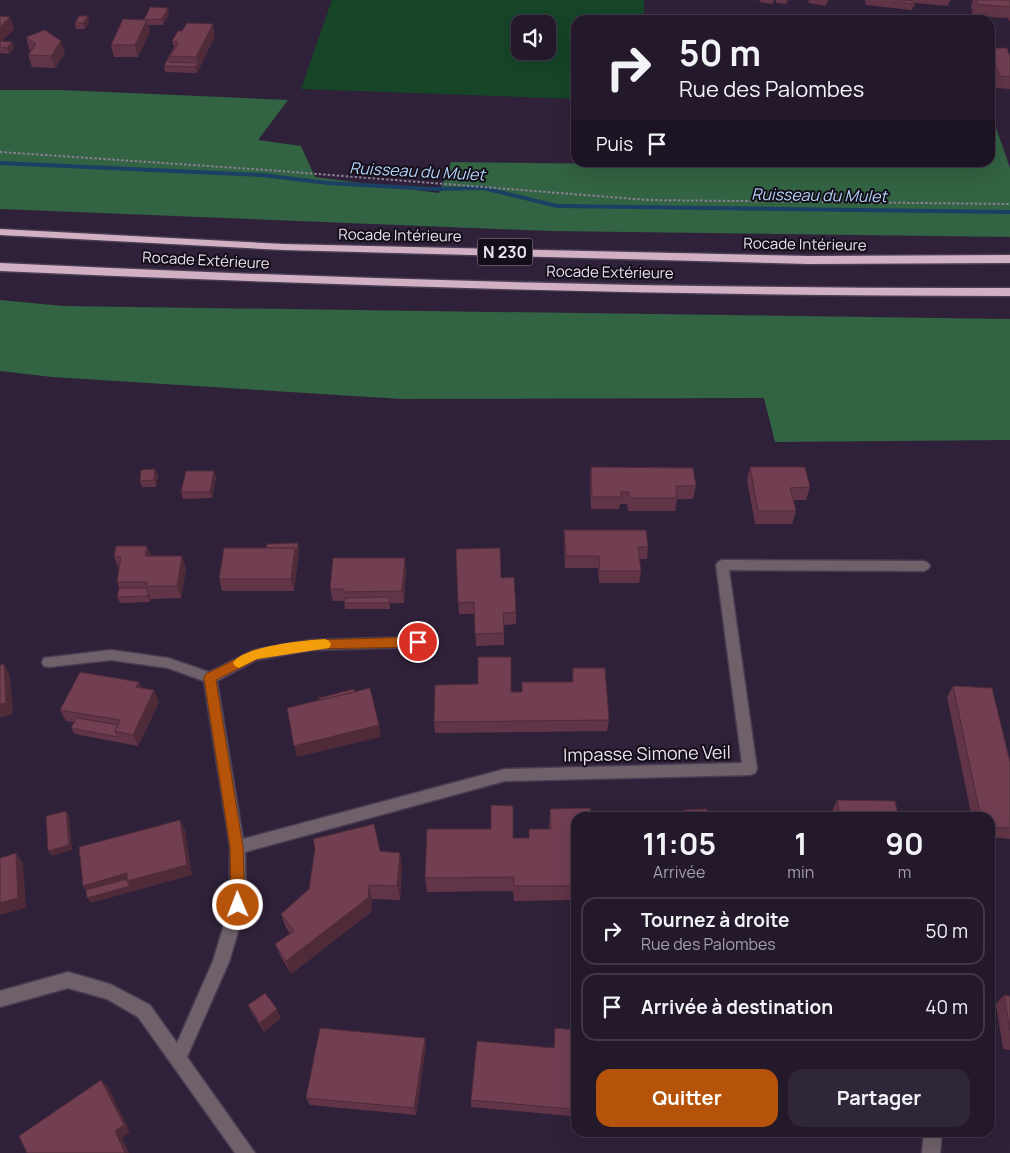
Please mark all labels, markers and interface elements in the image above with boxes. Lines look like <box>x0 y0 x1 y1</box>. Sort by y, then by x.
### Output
map controls <box>511 15 556 60</box>
button: sound <box>511 15 556 60</box>
text: 50 m <box>679 29 761 77</box>
icon: right <box>596 35 661 100</box>
text: Rue des Palombes <box>679 74 864 104</box>
icon: arrive <box>643 130 671 158</box>
text: Puis <box>596 131 633 157</box>
water label: Ruisseau du Mulet <box>349 156 487 186</box>
water label: Ruisseau du Mulet <box>751 183 889 207</box>
street label: Rocade Intérieure <box>338 223 462 247</box>
street label: Rocade Intérieure <box>743 232 867 256</box>
road number: N 230 <box>478 238 532 266</box>
street label: Rocade Extérieure <box>142 246 270 274</box>
street label: Rocade Extérieure <box>546 260 674 284</box>
pin <box>397 621 439 663</box>
icon: arrive <box>404 628 432 656</box>
street label: Impasse Simone Veil <box>563 740 731 766</box>
text: 11:05 <box>642 823 716 864</box>
text: 1 <box>794 823 807 864</box>
text: 90 <box>885 823 924 864</box>
text: Arrivée <box>653 861 705 883</box>
text: min <box>787 861 814 883</box>
text: m <box>898 861 911 883</box>
position arrow <box>211 878 263 930</box>
text: Tournez à droite <box>641 907 789 933</box>
icon: right <box>598 917 626 945</box>
text: 50 m <box>926 918 968 944</box>
text: Rue des Palombes <box>641 933 776 955</box>
icon: arrive <box>598 993 626 1021</box>
text: Arrivée à destination <box>641 994 833 1020</box>
text: 40 m <box>925 994 968 1020</box>
button: Quitter <box>596 1069 778 1127</box>
button: Partager <box>788 1069 970 1127</box>

